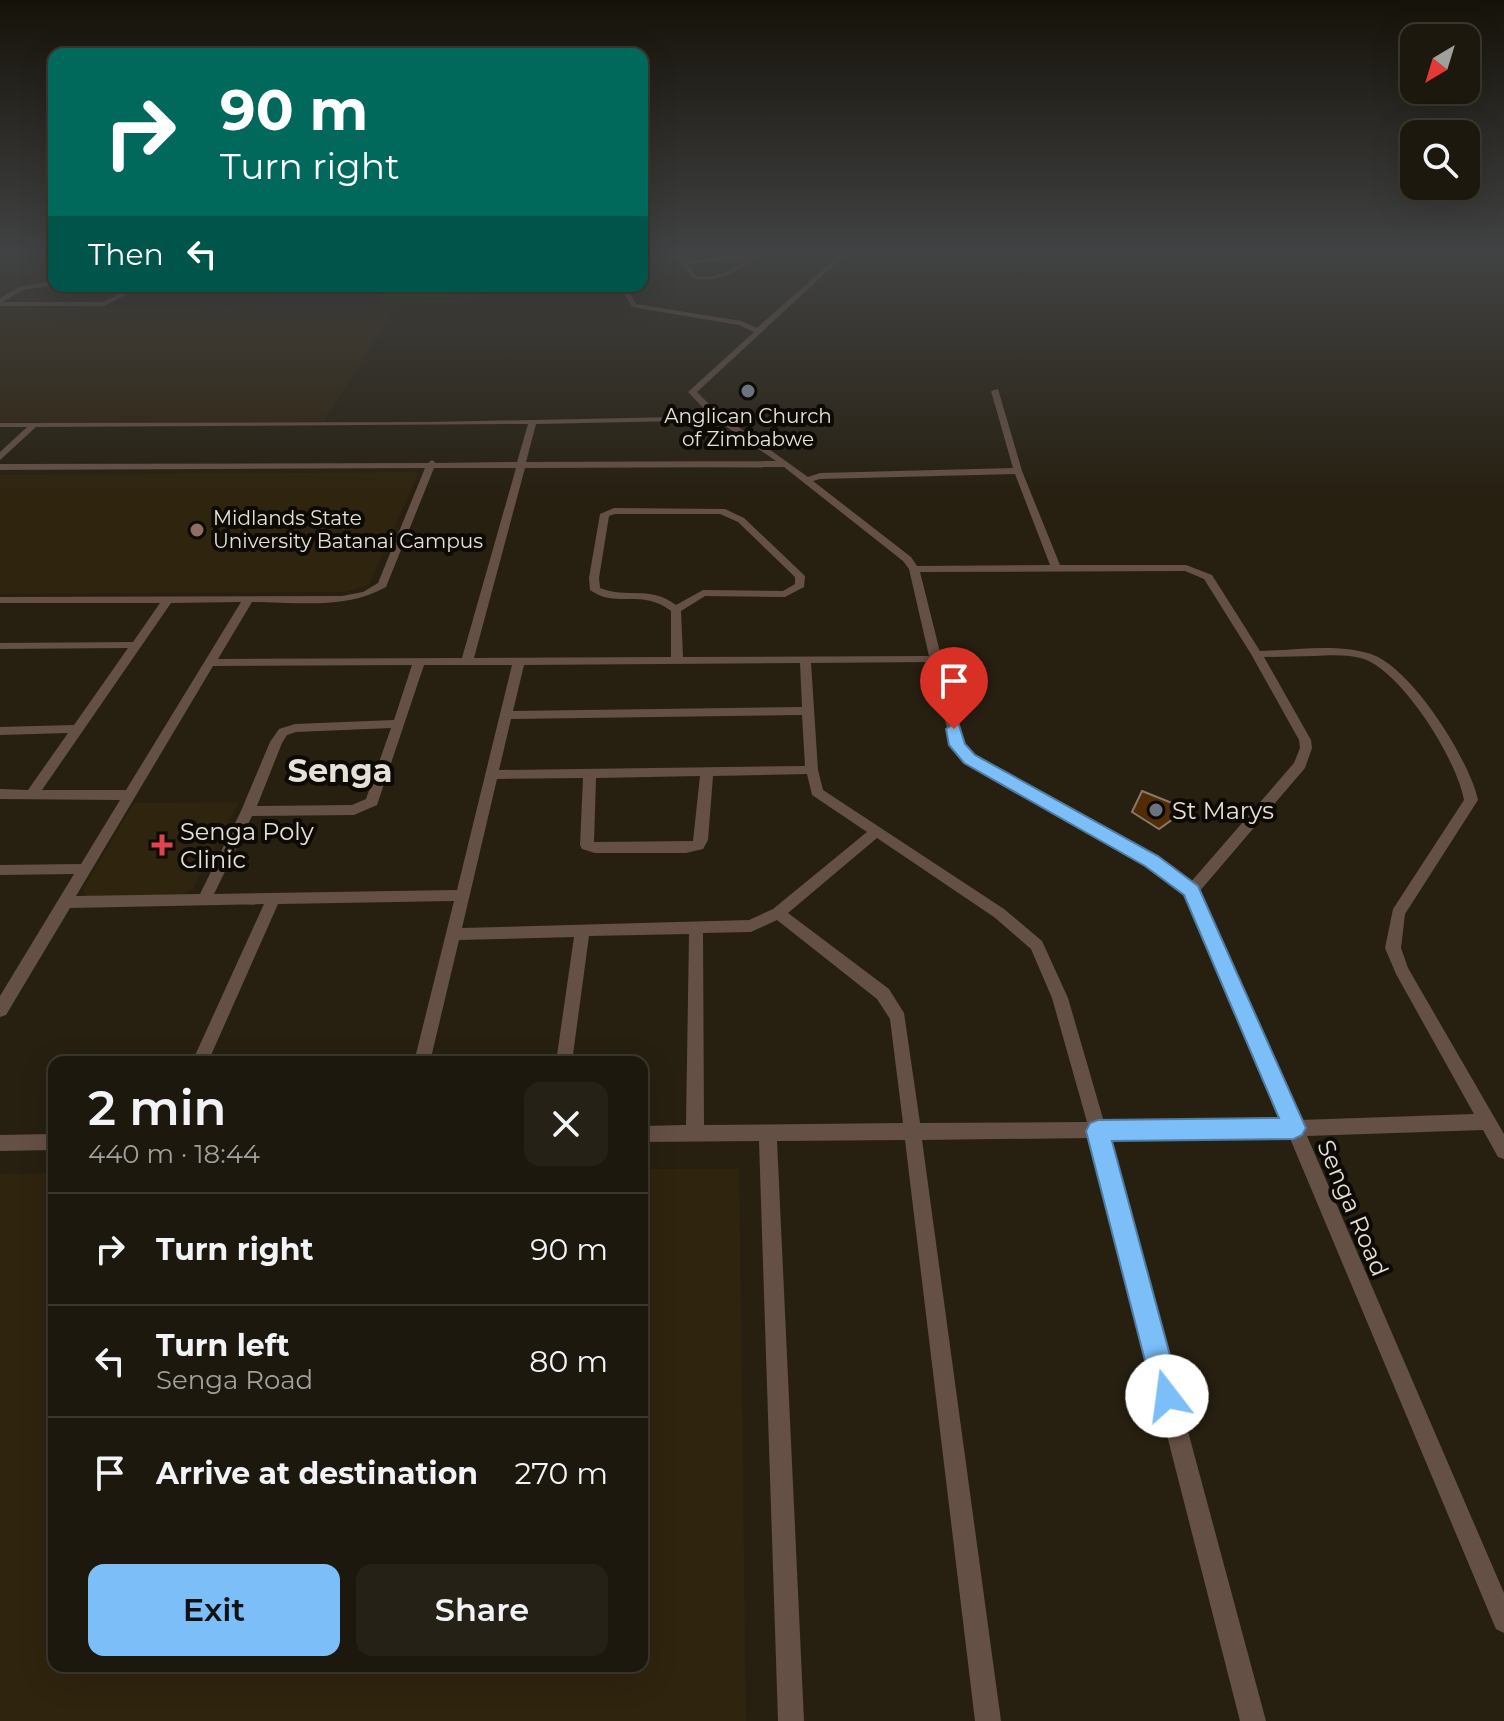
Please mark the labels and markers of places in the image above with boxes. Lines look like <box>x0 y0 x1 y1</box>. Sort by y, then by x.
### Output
marker: Anglican Church of Zimbabwe <box>739 382 757 400</box>
place label: Anglican Church of Zimbabwe <box>664 404 832 451</box>
place label: Midlands State University Batanai Campus <box>213 506 483 553</box>
marker: Midlands State University Batanai Campus <box>188 521 206 539</box>
pin <box>920 647 988 729</box>
place label: St Marys <box>1172 796 1274 825</box>
marker: St Marys <box>1147 801 1165 819</box>
place label: Senga Poly Clinic <box>180 817 314 874</box>
marker: Senga Poly Clinic <box>151 834 173 856</box>

